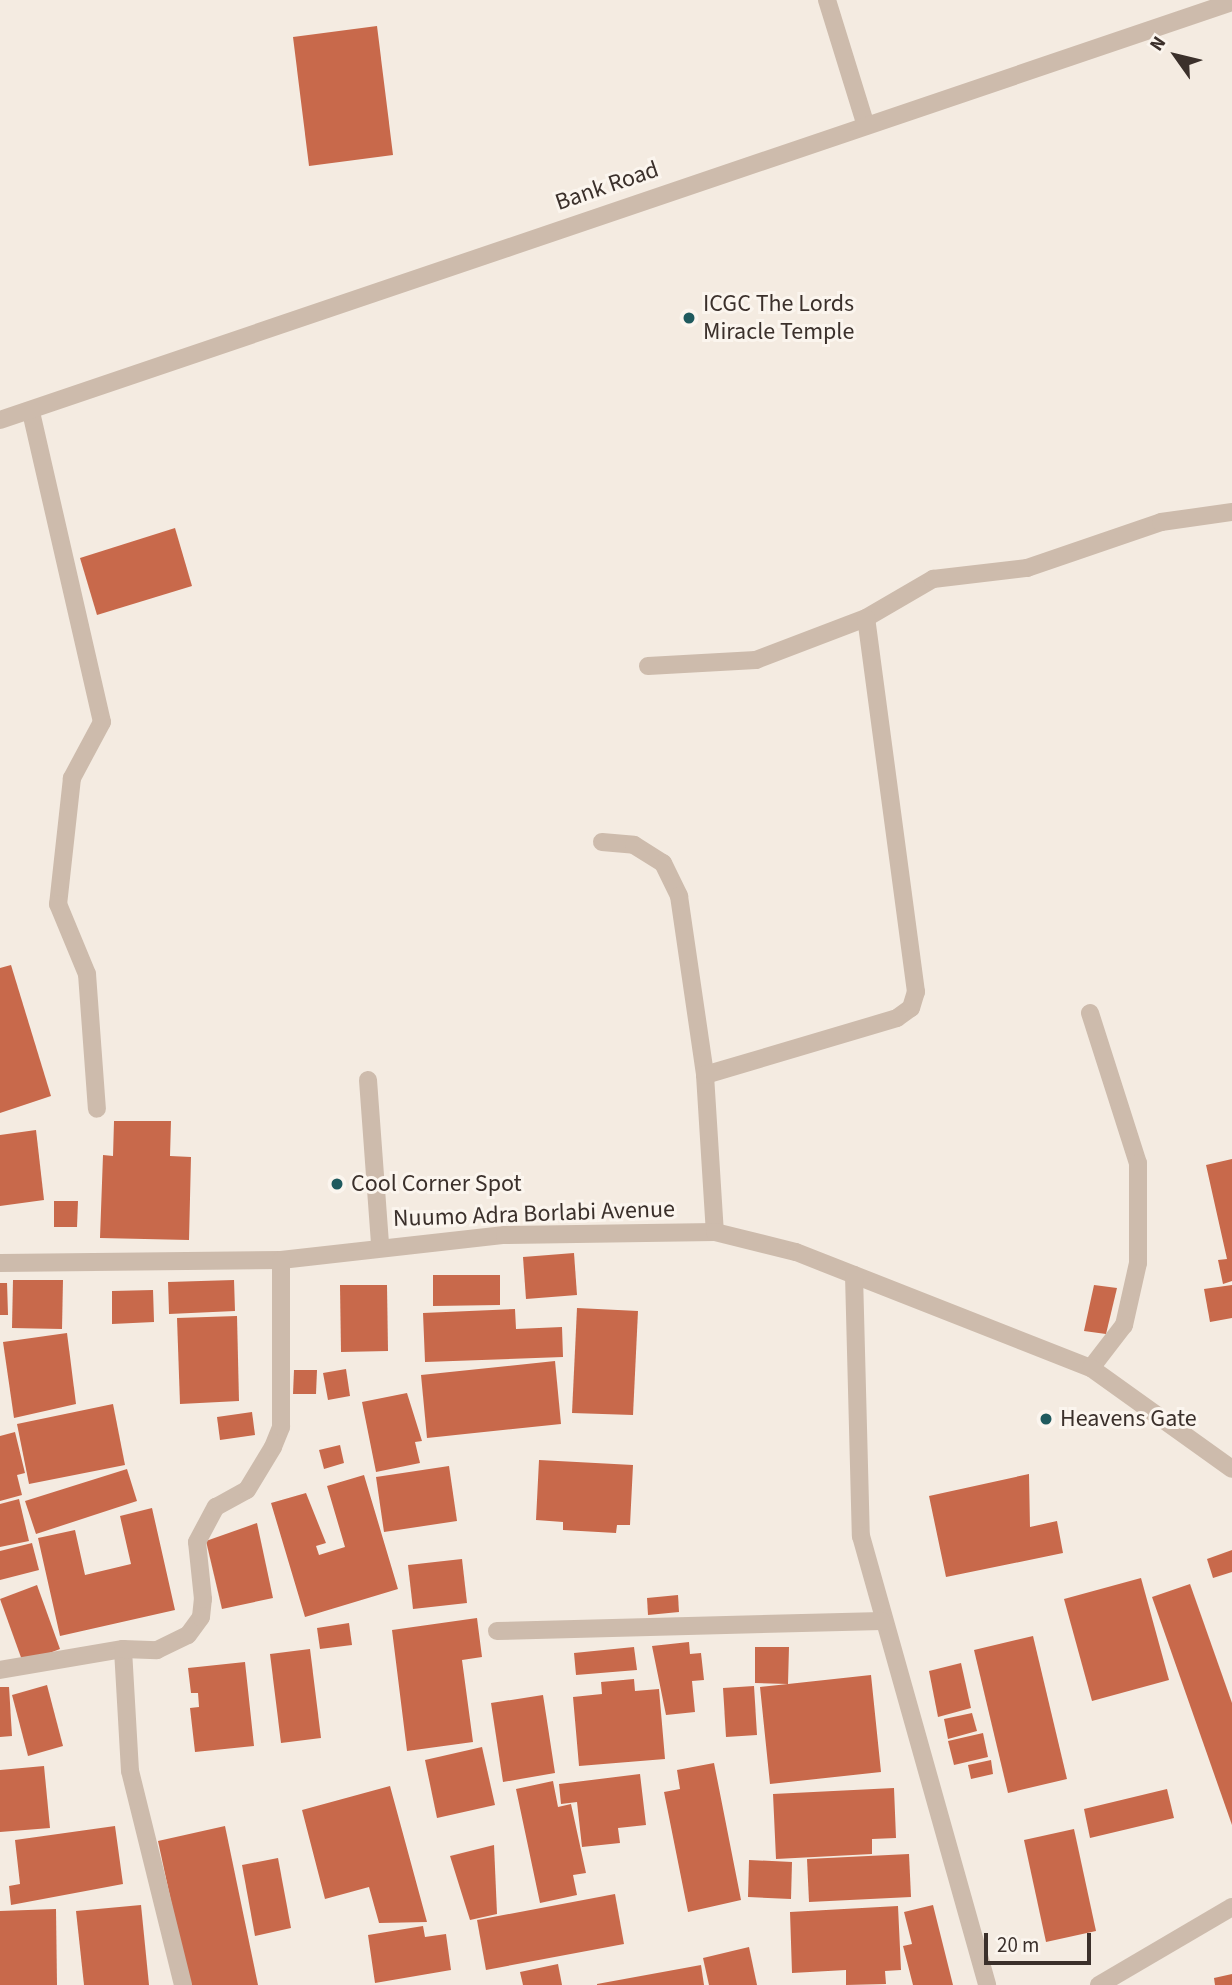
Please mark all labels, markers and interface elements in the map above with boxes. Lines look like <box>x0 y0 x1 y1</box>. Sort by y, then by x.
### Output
north arrow <box>1141 21 1211 91</box>
text: N <box>1143 31 1173 57</box>
street label: Bank Road <box>551 155 663 217</box>
place label: ICGC The Lords Miracle Temple <box>703 290 854 346</box>
marker: ICGC The Lords Miracle Temple <box>681 310 697 326</box>
place label: Cool Corner Spot <box>351 1170 522 1198</box>
marker: Cool Corner Spot <box>329 1176 345 1192</box>
street label: Nuumo Adra Borlabi Avenue <box>393 1195 675 1233</box>
place label: Heavens Gate <box>1060 1405 1197 1433</box>
marker: Heavens Gate <box>1038 1411 1054 1427</box>
scale bar <box>987 1918 1094 1962</box>
text: 20 m <box>997 1930 1039 1960</box>

